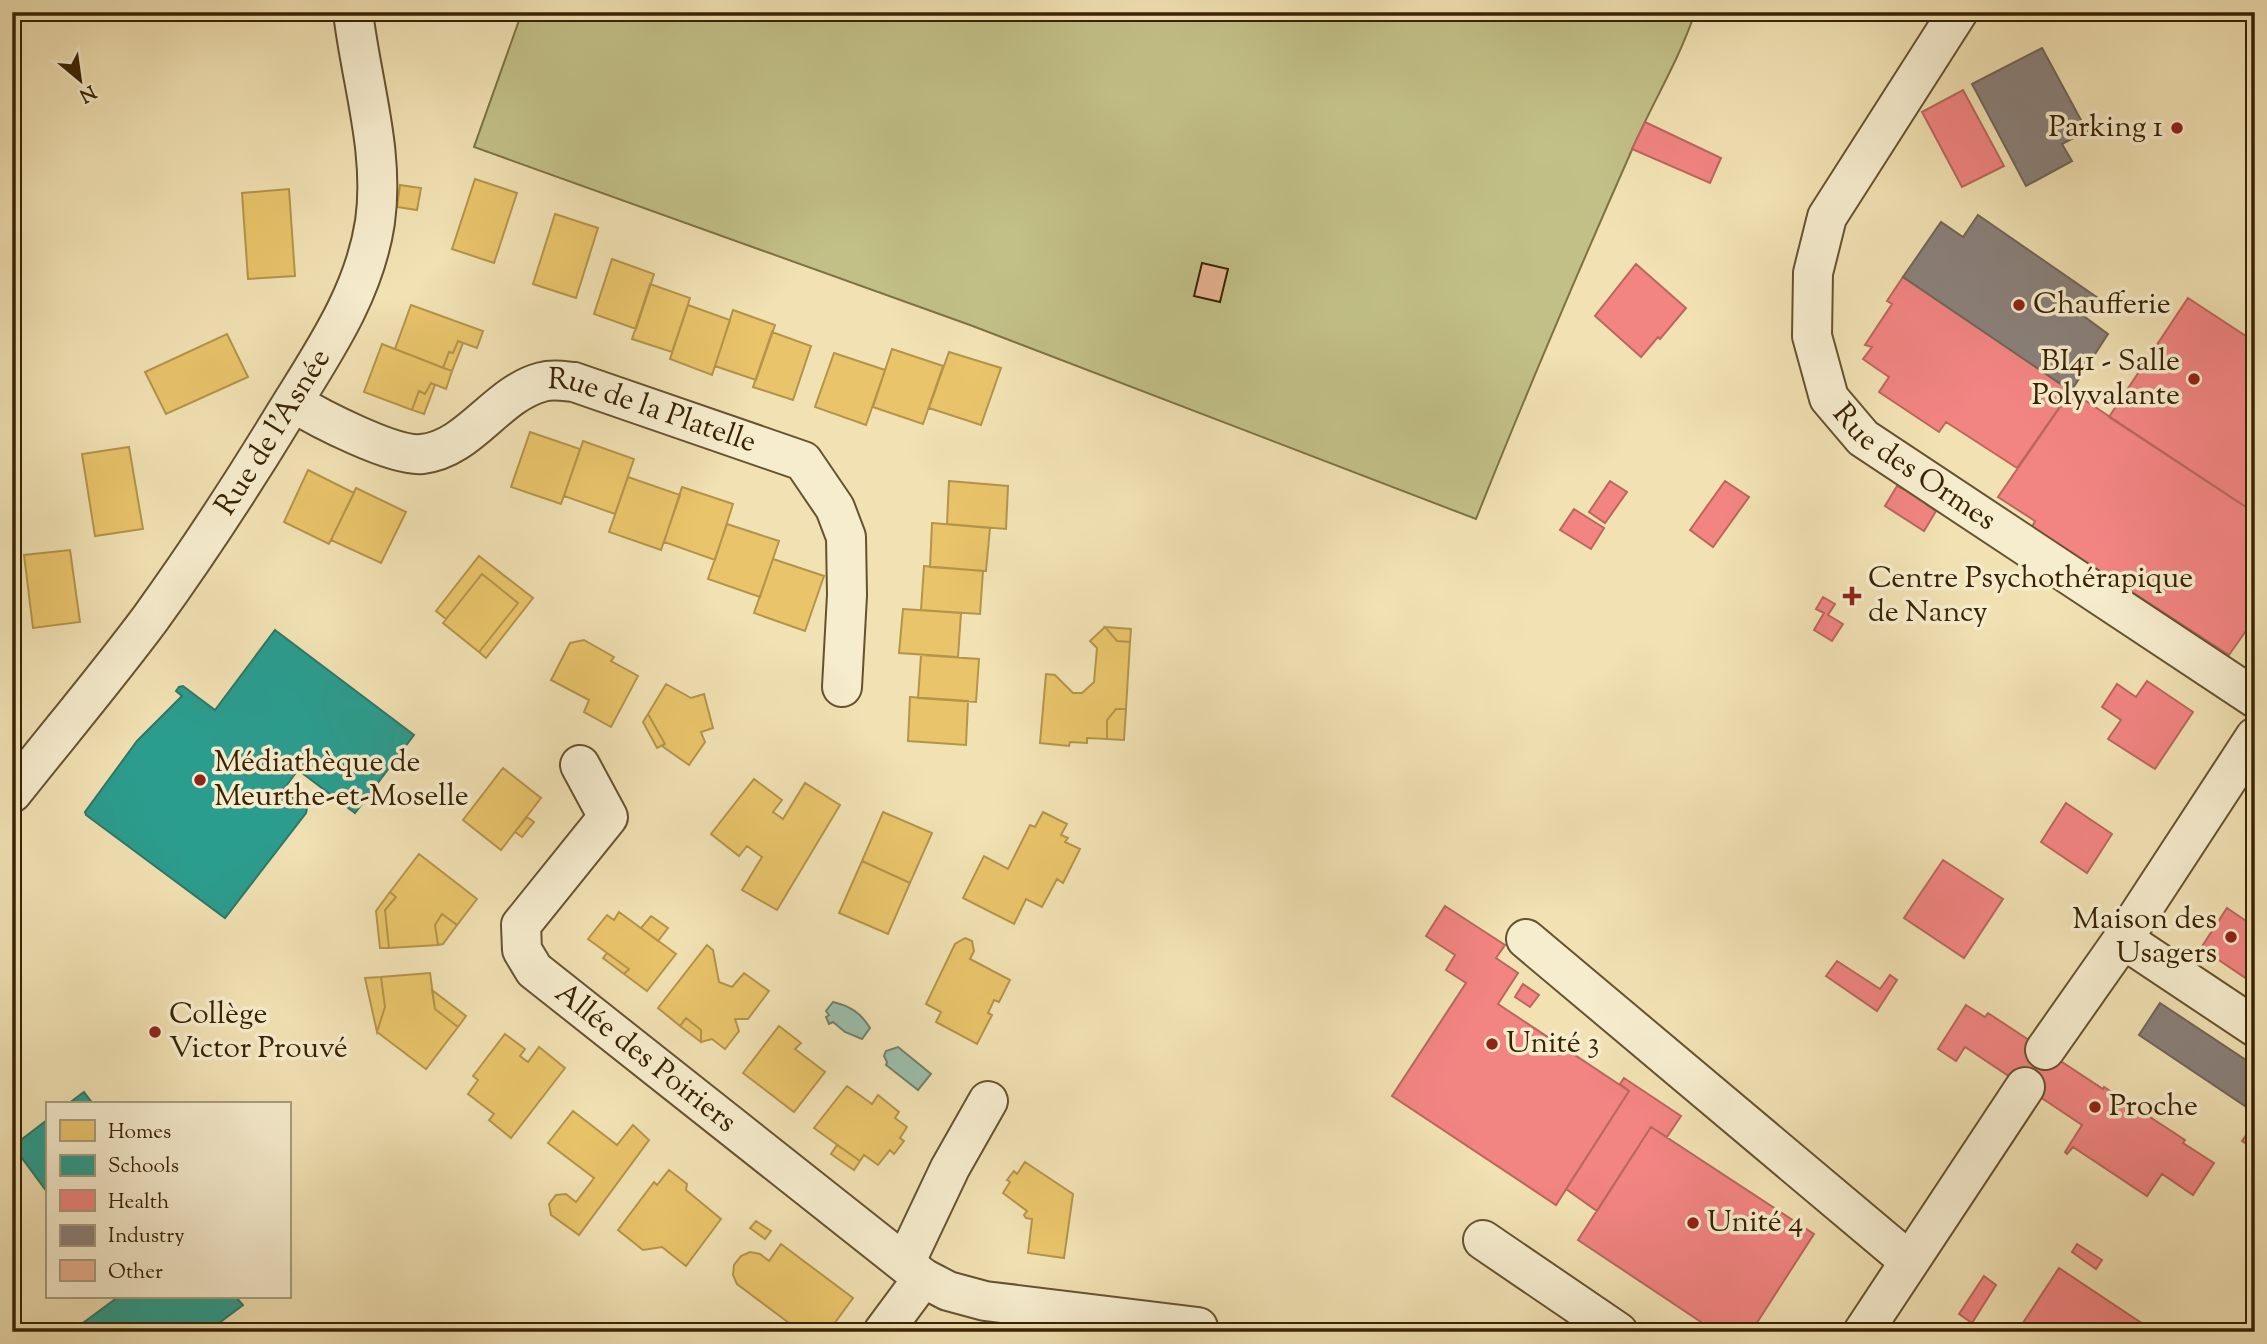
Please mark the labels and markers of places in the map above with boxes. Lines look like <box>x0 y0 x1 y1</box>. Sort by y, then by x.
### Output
place label: Parking 1 <box>2048 107 2163 150</box>
marker: Parking 1 <box>2169 120 2185 136</box>
place label: Chaufferie <box>2033 284 2171 327</box>
marker: Chaufferie <box>2011 297 2027 313</box>
place label: BI41 - Salle Polyvalante <box>2032 341 2180 418</box>
marker: BI41 - Salle Polyvalante <box>2186 371 2202 387</box>
place label: Centre Psychothérapique de Nancy <box>1868 558 2193 635</box>
marker: Centre Psychothérapique de Nancy <box>1842 586 1862 606</box>
place label: Médiathèque de Meurthe-et-Moselle <box>214 742 469 819</box>
marker: Médiathèque de Meurthe-et-Moselle <box>192 772 208 788</box>
place label: Maison des Usagers <box>2072 899 2217 976</box>
marker: Maison des Usagers <box>2223 929 2239 945</box>
place label: Collège Victor Prouvé <box>169 994 348 1071</box>
place label: Unité 3 <box>1506 1023 1599 1066</box>
marker: Collège Victor Prouvé <box>147 1024 163 1040</box>
marker: Unité 3 <box>1484 1036 1500 1052</box>
place label: Proche <box>2109 1086 2198 1129</box>
marker: Proche <box>2087 1099 2103 1115</box>
place label: Unité 4 <box>1707 1202 1803 1245</box>
marker: Unité 4 <box>1685 1215 1701 1231</box>

